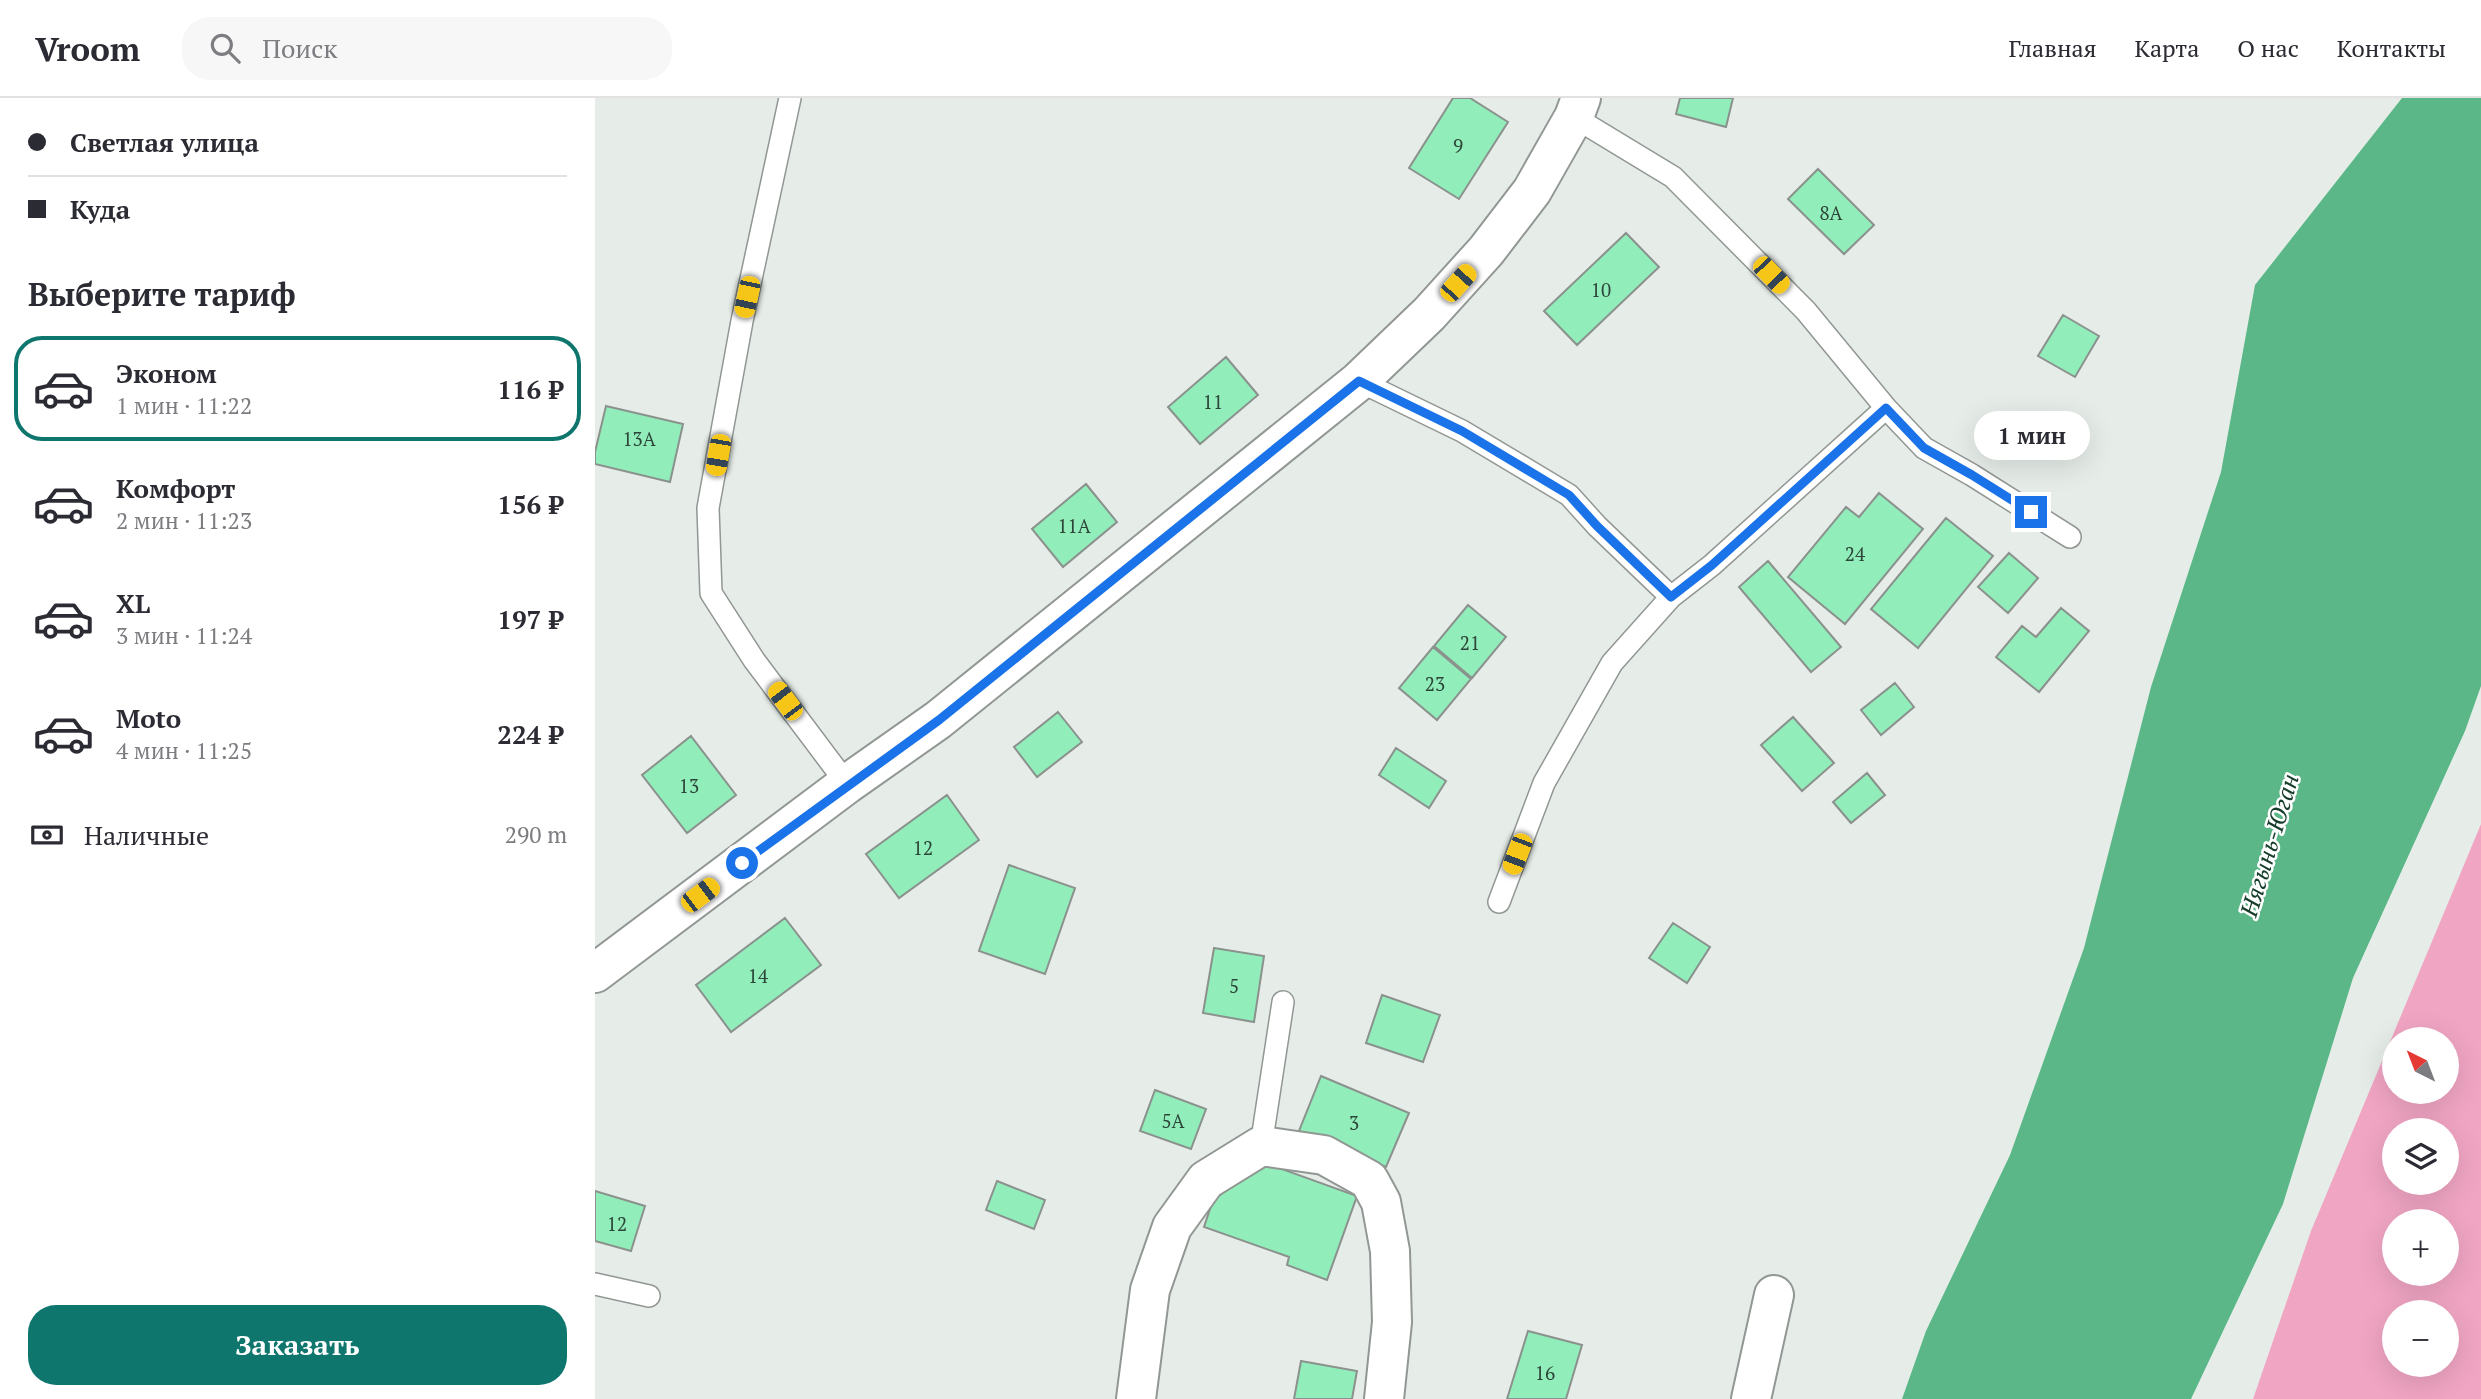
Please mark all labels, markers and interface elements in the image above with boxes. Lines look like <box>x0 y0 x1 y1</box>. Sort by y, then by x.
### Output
search box <box>182 17 672 80</box>
text: Vroom <box>35 27 140 70</box>
icon: search <box>206 29 244 67</box>
text: Поиск <box>262 31 337 65</box>
text: Главная <box>2008 32 2096 64</box>
text: Карта <box>2134 32 2199 64</box>
text: О нас <box>2237 32 2299 64</box>
text: Контакты <box>2337 32 2446 64</box>
text: Светлая улица <box>70 125 259 159</box>
house number: 9 <box>1453 133 1463 158</box>
text: Куда <box>70 192 130 226</box>
house number: 8А <box>1819 200 1843 225</box>
car <box>1749 253 1794 297</box>
car <box>1437 260 1480 306</box>
text: Выберите тариф <box>28 273 296 315</box>
car <box>733 274 762 320</box>
house number: 10 <box>1591 277 1611 302</box>
text: Эконом <box>116 356 217 390</box>
icon: car <box>32 357 95 420</box>
text: 116 ₽ <box>497 372 563 406</box>
house number: 11 <box>1203 389 1223 414</box>
text: 1 мин · 11:22 <box>116 390 252 421</box>
callout: 1 мин <box>1973 410 2089 460</box>
text: 1 мин <box>1998 420 2066 451</box>
house number: 13А <box>622 426 656 451</box>
car <box>705 432 732 478</box>
text: Комфорт <box>116 471 235 505</box>
icon: car <box>32 472 95 535</box>
text: 156 ₽ <box>497 487 563 521</box>
route end <box>2015 496 2047 528</box>
text: 2 мин · 11:23 <box>116 505 252 536</box>
house number: 11А <box>1057 513 1091 538</box>
house number: 24 <box>1845 541 1866 566</box>
text: XL <box>116 586 150 620</box>
icon: car <box>32 587 95 650</box>
text: 197 ₽ <box>497 602 563 636</box>
text: 3 мин · 11:24 <box>116 620 252 651</box>
house number: 21 <box>1460 630 1480 655</box>
house number: 23 <box>1425 671 1445 696</box>
car <box>764 678 807 724</box>
text: Moto <box>116 701 181 735</box>
icon: car <box>32 702 95 765</box>
text: 224 ₽ <box>497 717 563 751</box>
text: 4 мин · 11:25 <box>116 735 252 766</box>
water label: Нягынь-Юган <box>2232 770 2306 921</box>
house number: 13 <box>679 773 699 798</box>
icon: cash <box>28 816 66 854</box>
text: Наличные <box>84 818 209 852</box>
text: 290 m <box>505 819 567 850</box>
car <box>1500 831 1535 877</box>
house number: 12 <box>913 835 933 860</box>
route start <box>726 847 758 879</box>
car <box>677 874 724 916</box>
house number: 14 <box>748 963 769 988</box>
house number: 5 <box>1229 973 1239 998</box>
north arrow <box>2382 1027 2459 1104</box>
map controls <box>2382 1027 2459 1377</box>
house number: 5А <box>1161 1108 1185 1133</box>
house number: 3 <box>1349 1110 1359 1135</box>
button: layers <box>2382 1118 2459 1195</box>
button: + <box>2382 1209 2459 1286</box>
house number: 12 <box>607 1211 627 1236</box>
button: − <box>2382 1300 2459 1377</box>
button: Заказать <box>28 1305 567 1385</box>
house number: 16 <box>1535 1360 1555 1385</box>

